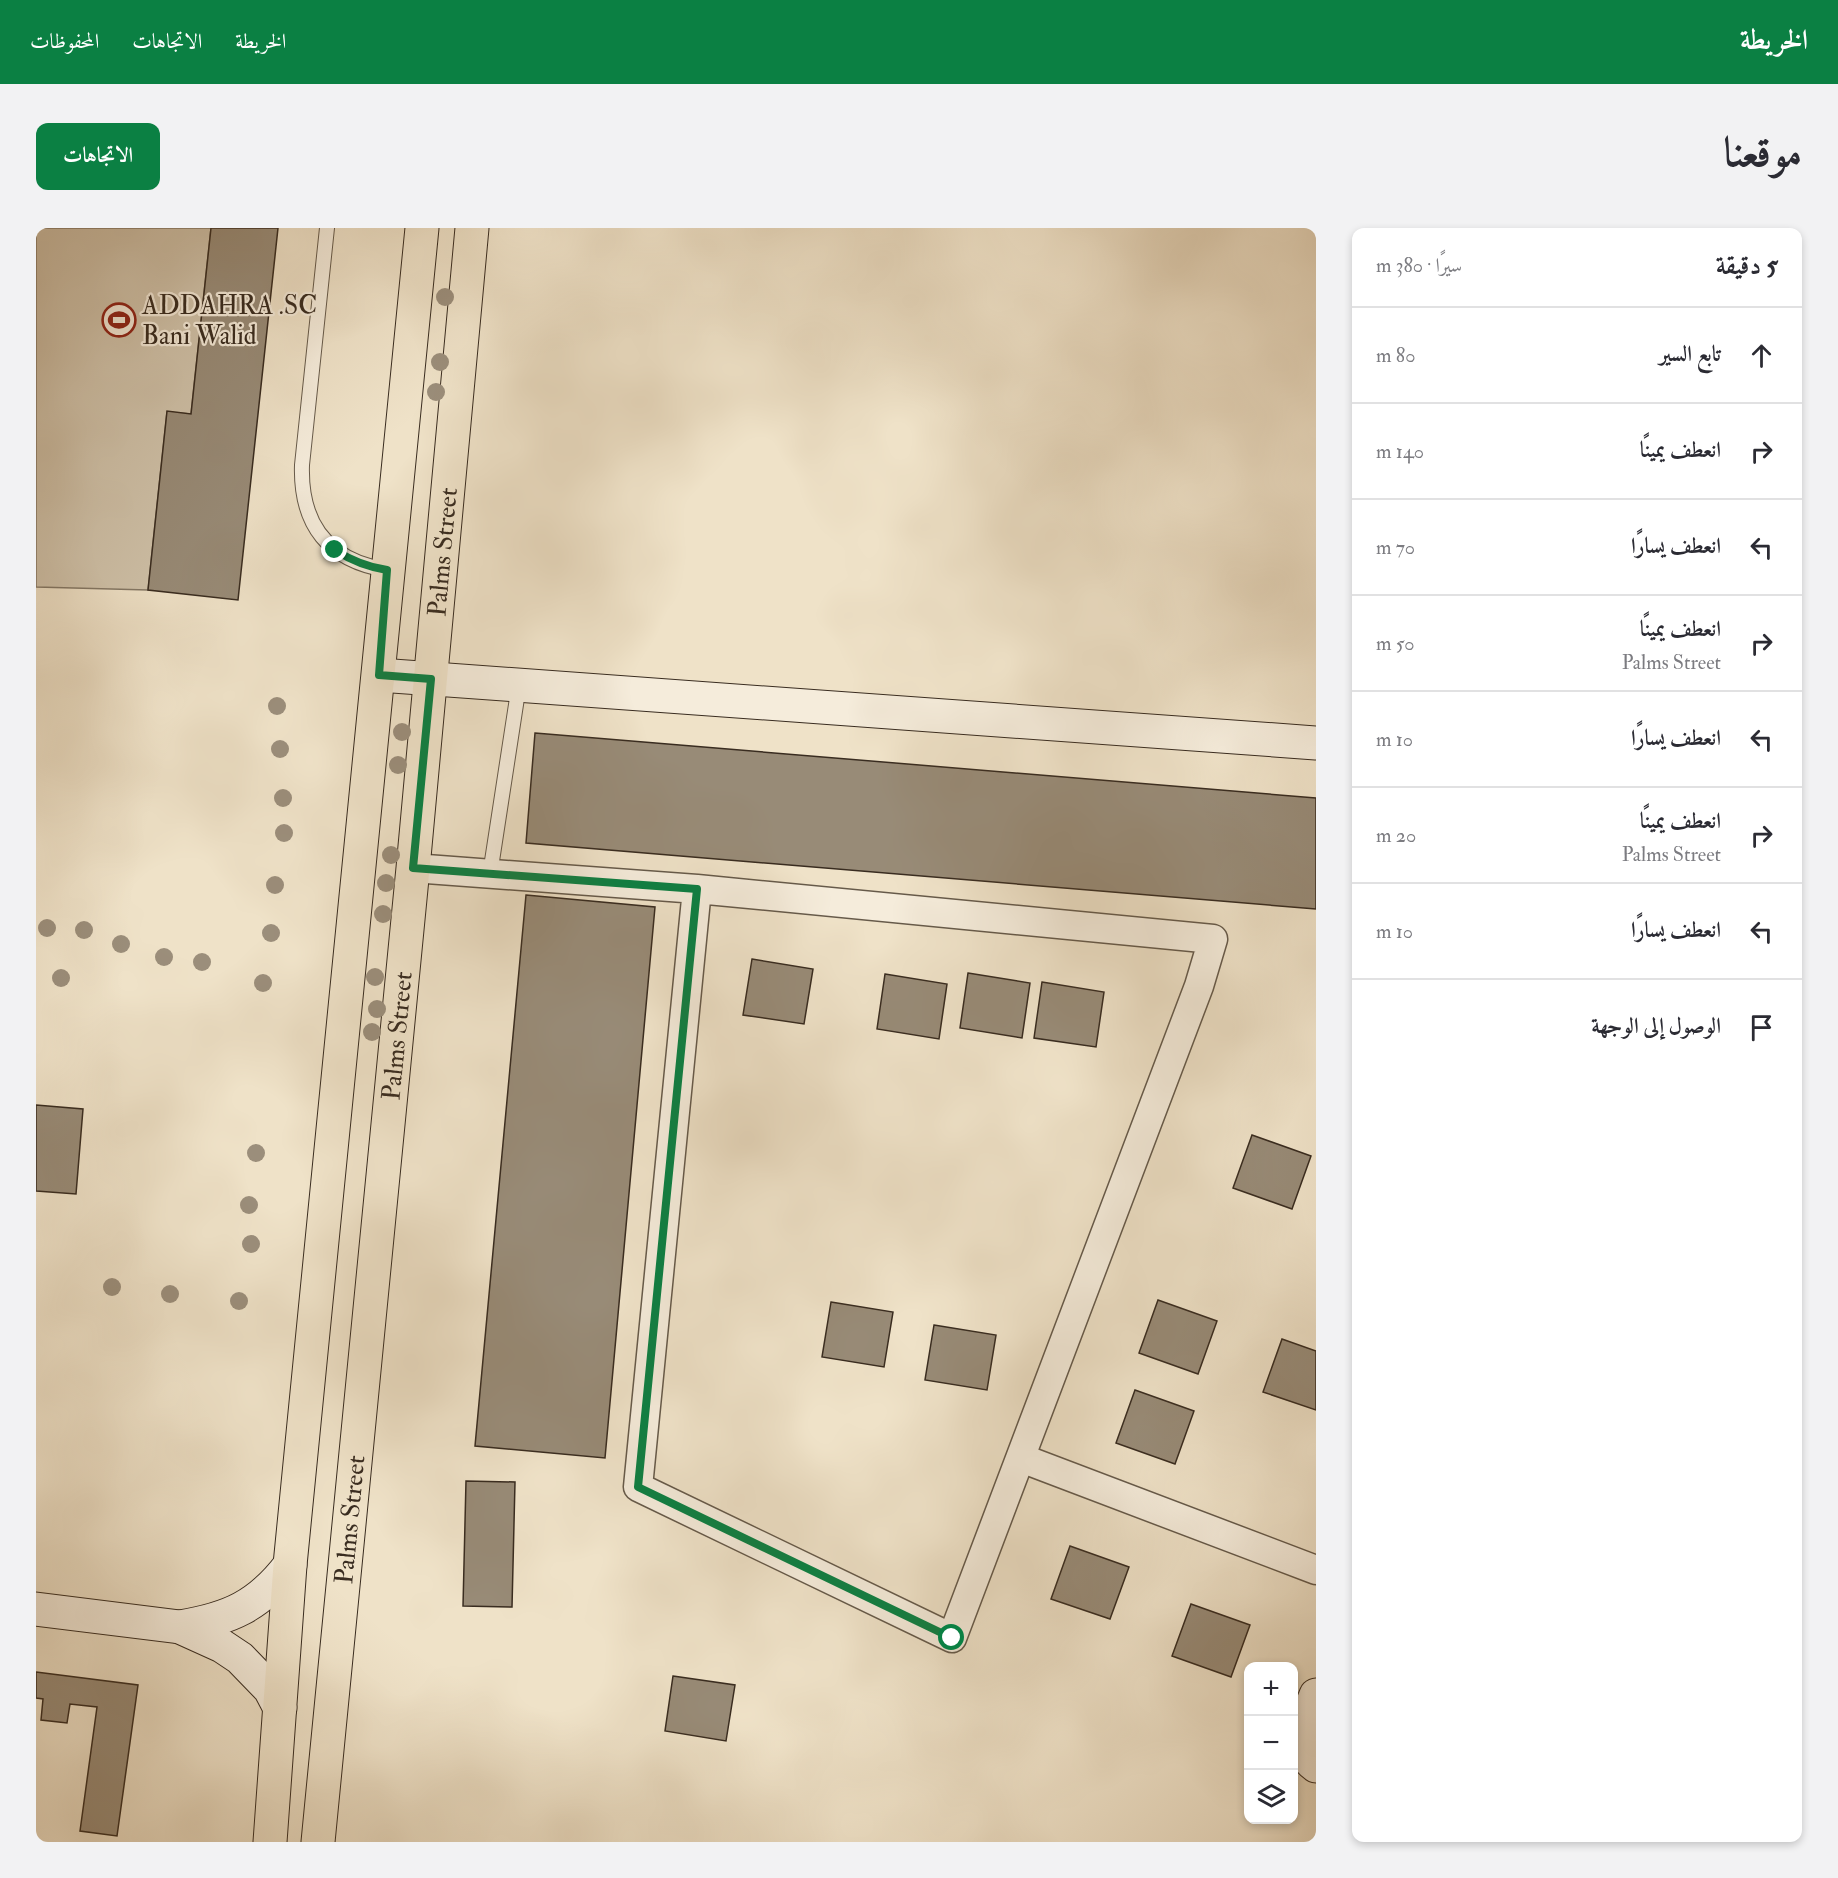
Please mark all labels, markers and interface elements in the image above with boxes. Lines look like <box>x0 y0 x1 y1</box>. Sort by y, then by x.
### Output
text: الخريطة <box>1740 23 1808 58</box>
text: المحفوظات <box>30 28 99 55</box>
text: الاتجاهات <box>132 28 202 55</box>
text: الخريطة <box>235 28 286 55</box>
button: الاتجاهات <box>36 123 160 190</box>
text: موقعنا <box>1724 127 1802 179</box>
text: 5 دقيقة <box>1716 250 1778 282</box>
text: سيرًا · 380 m <box>1376 253 1462 278</box>
place label: ADDAHRA .SC Bani Walid <box>141 290 317 352</box>
sports icon: ADDAHRA .SC Bani Walid <box>101 302 137 338</box>
icon: ahead <box>1745 339 1778 372</box>
text: تابع السير <box>1659 340 1721 368</box>
text: 80 m <box>1376 343 1415 368</box>
icon: right <box>1745 435 1778 468</box>
text: انعطف يمينًا <box>1640 436 1721 464</box>
text: 140 m <box>1376 439 1424 464</box>
street label: Palms Street <box>421 486 465 618</box>
icon: left <box>1745 531 1778 564</box>
text: انعطف يسارًا <box>1631 532 1721 560</box>
text: 70 m <box>1376 535 1415 560</box>
route end <box>321 536 347 562</box>
text: انعطف يمينًا <box>1640 615 1721 643</box>
icon: right <box>1745 627 1778 660</box>
text: 50 m <box>1376 631 1415 656</box>
text: Palms Street <box>1622 650 1721 675</box>
icon: left <box>1745 723 1778 756</box>
text: انعطف يسارًا <box>1631 724 1721 752</box>
text: 10 m <box>1376 727 1413 752</box>
text: انعطف يمينًا <box>1640 807 1721 835</box>
icon: right <box>1745 819 1778 852</box>
text: 20 m <box>1376 823 1416 848</box>
text: Palms Street <box>1622 842 1721 867</box>
icon: left <box>1745 915 1778 948</box>
text: انعطف يسارًا <box>1631 916 1721 944</box>
text: 10 m <box>1376 919 1413 944</box>
street label: Palms Street <box>375 970 420 1102</box>
icon: arrive <box>1745 1011 1778 1044</box>
text: الوصول إلى الوجهة <box>1591 1012 1721 1040</box>
street label: Palms Street <box>328 1454 373 1586</box>
route start <box>938 1624 964 1650</box>
map controls <box>1244 1662 1298 1824</box>
button: + <box>1244 1662 1298 1716</box>
button: − <box>1244 1716 1298 1770</box>
button: layers <box>1244 1770 1298 1824</box>

